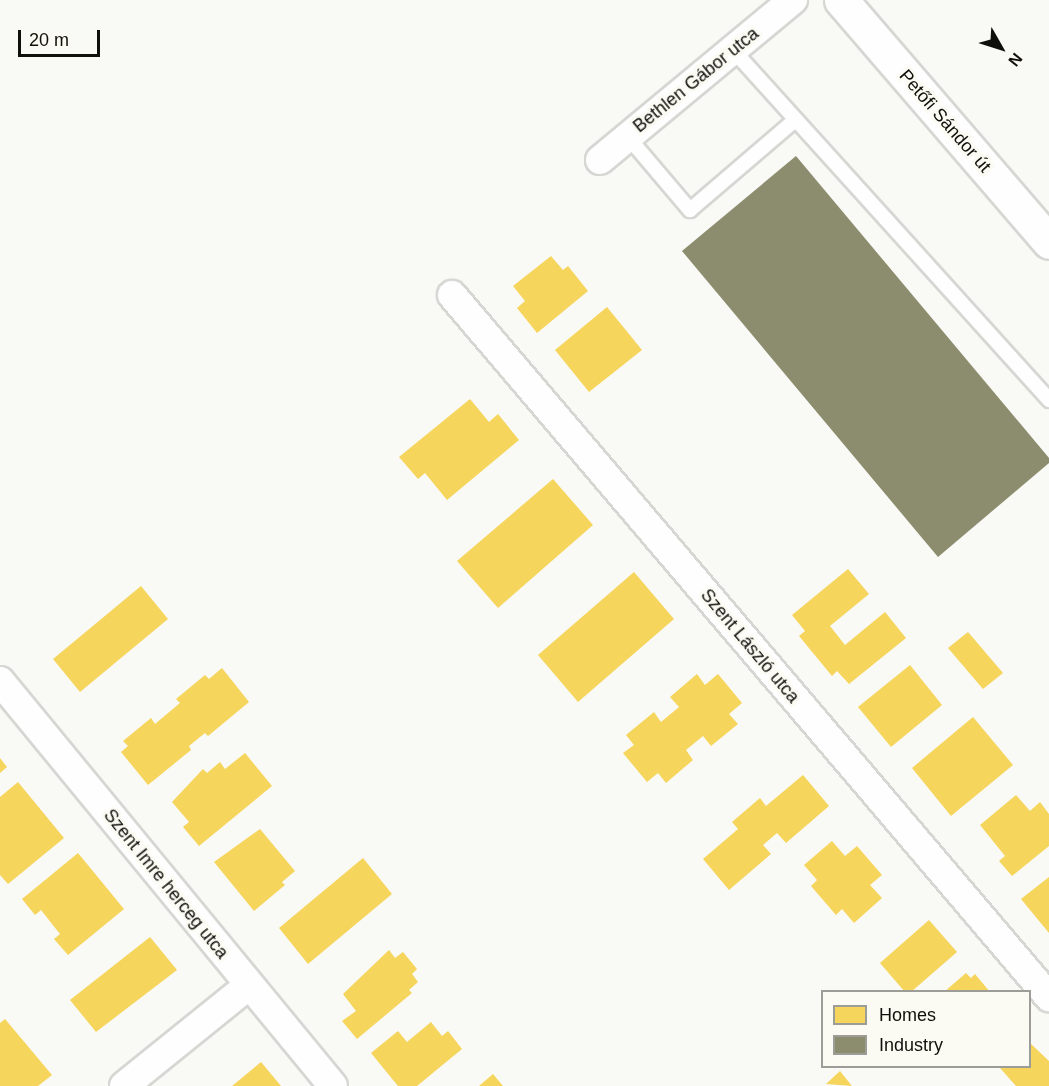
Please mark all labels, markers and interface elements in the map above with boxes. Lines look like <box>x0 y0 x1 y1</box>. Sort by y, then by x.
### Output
scale bar <box>21 18 104 56</box>
north arrow <box>971 18 1031 78</box>
street label: Bethlen Gábor utca <box>629 23 763 137</box>
text: 20 m <box>29 30 69 50</box>
text: N <box>1005 50 1026 69</box>
street label: Petőfi Sándor út <box>895 65 995 177</box>
street label: Szent László utca <box>696 585 804 707</box>
street label: Szent Imre herceg utca <box>99 805 233 963</box>
legend <box>821 990 1031 1068</box>
text: Homes <box>879 1005 936 1025</box>
text: Industry <box>879 1035 943 1055</box>

